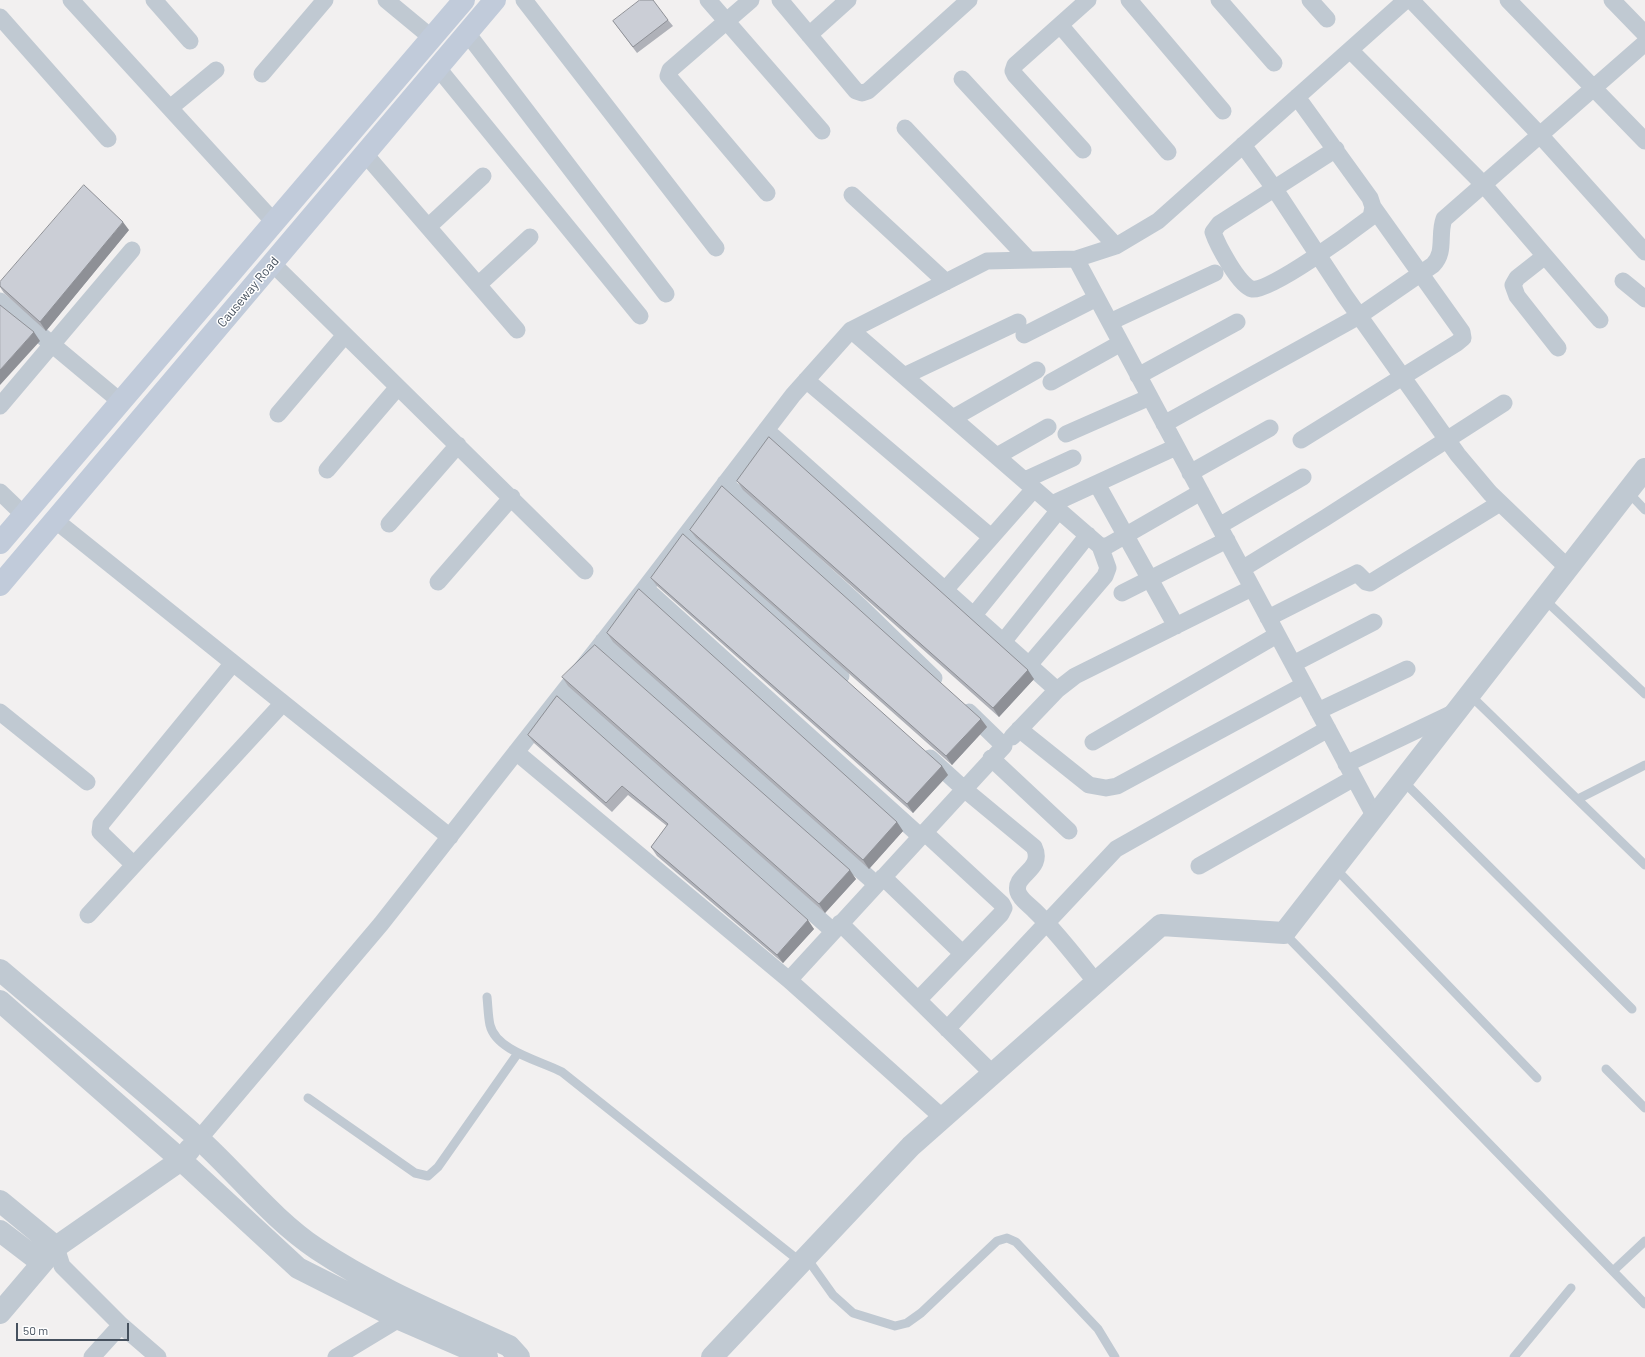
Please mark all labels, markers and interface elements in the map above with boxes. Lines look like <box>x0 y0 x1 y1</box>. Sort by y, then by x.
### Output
street label: Causeway Road <box>214 253 282 331</box>
scale bar <box>18 1315 131 1341</box>
text: 50 m <box>23 1323 48 1337</box>

